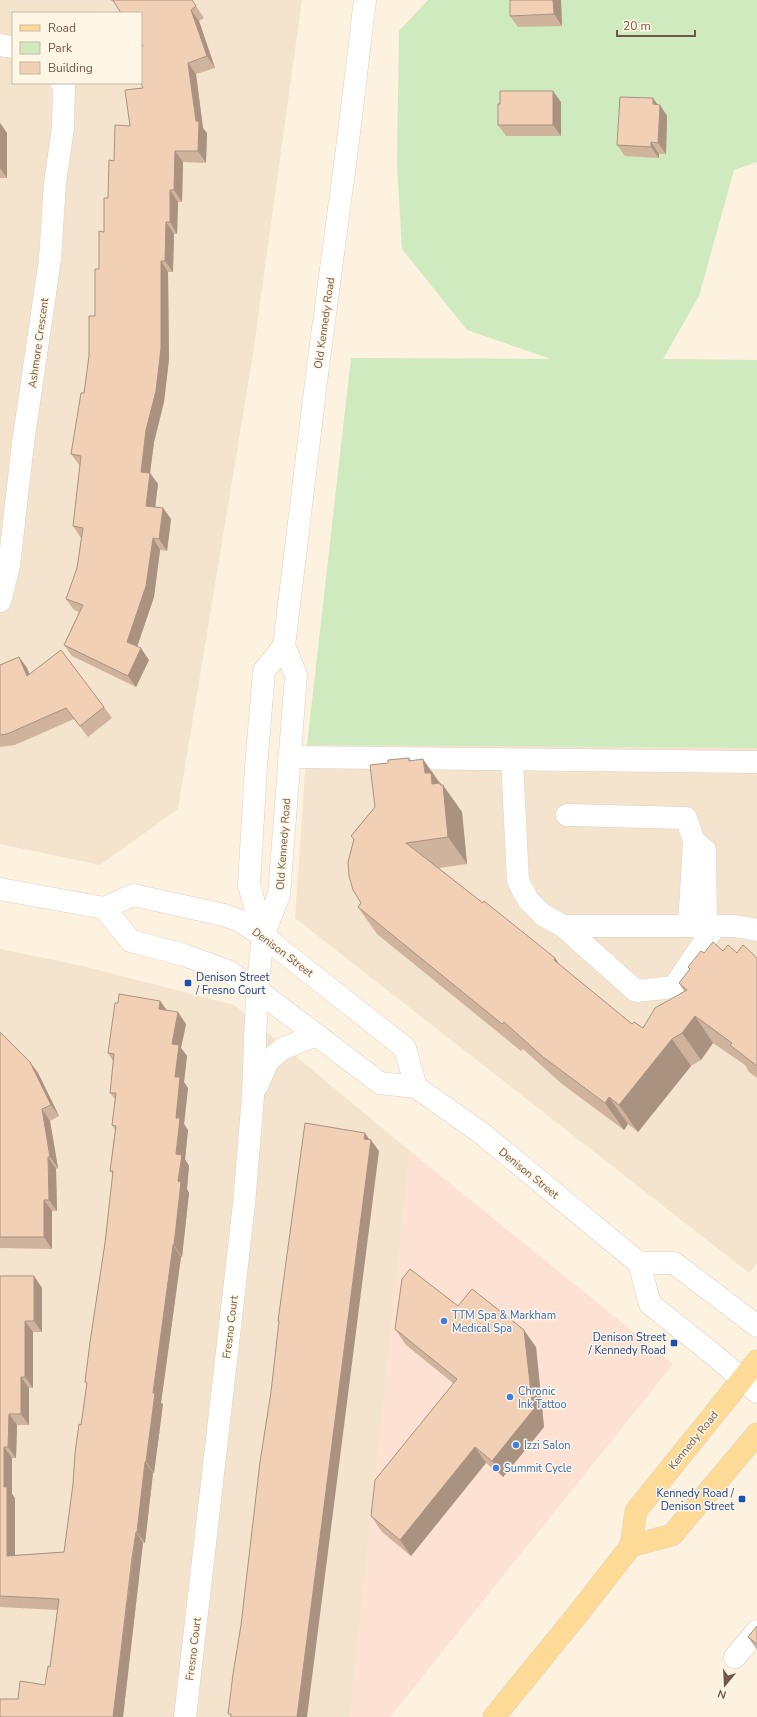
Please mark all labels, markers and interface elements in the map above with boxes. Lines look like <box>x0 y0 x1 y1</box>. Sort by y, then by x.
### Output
legend <box>12 12 142 84</box>
scale bar <box>617 12 695 38</box>
text: 20 m <box>623 18 651 34</box>
text: Road <box>48 20 76 36</box>
text: Park <box>48 40 73 56</box>
text: Building <box>48 60 93 76</box>
street label: Old Kennedy Road <box>311 276 338 370</box>
street label: Ashmore Crescent <box>25 297 52 389</box>
street label: Old Kennedy Road <box>273 797 294 891</box>
street label: Denison Street <box>249 924 317 981</box>
place label: Denison Street / Fresno Court <box>195 970 269 998</box>
marker: Denison Street / Fresno Court <box>183 978 193 988</box>
street label: Denison Street <box>495 1144 562 1202</box>
street label: Fresno Court <box>219 1294 242 1359</box>
place label: TTM Spa & Markham Medical Spa <box>452 1308 556 1336</box>
marker: TTM Spa & Markham Medical Spa <box>439 1316 449 1326</box>
place label: Denison Street / Kennedy Road <box>588 1330 666 1358</box>
marker: Denison Street / Kennedy Road <box>669 1338 679 1348</box>
place label: Chronic Ink Tattoo <box>518 1384 567 1412</box>
marker: Chronic Ink Tattoo <box>505 1392 515 1402</box>
street label: Kennedy Road <box>665 1408 722 1473</box>
place label: Izzi Salon <box>524 1438 571 1453</box>
marker: Izzi Salon <box>511 1440 521 1450</box>
place label: Summit Cycle <box>504 1461 572 1476</box>
marker: Summit Cycle <box>491 1463 501 1473</box>
place label: Kennedy Road / Denison Street <box>657 1486 735 1514</box>
marker: Kennedy Road / Denison Street <box>737 1494 747 1504</box>
street label: Fresno Court <box>182 1616 205 1681</box>
north arrow <box>705 1665 745 1705</box>
text: N <box>716 1686 728 1702</box>

